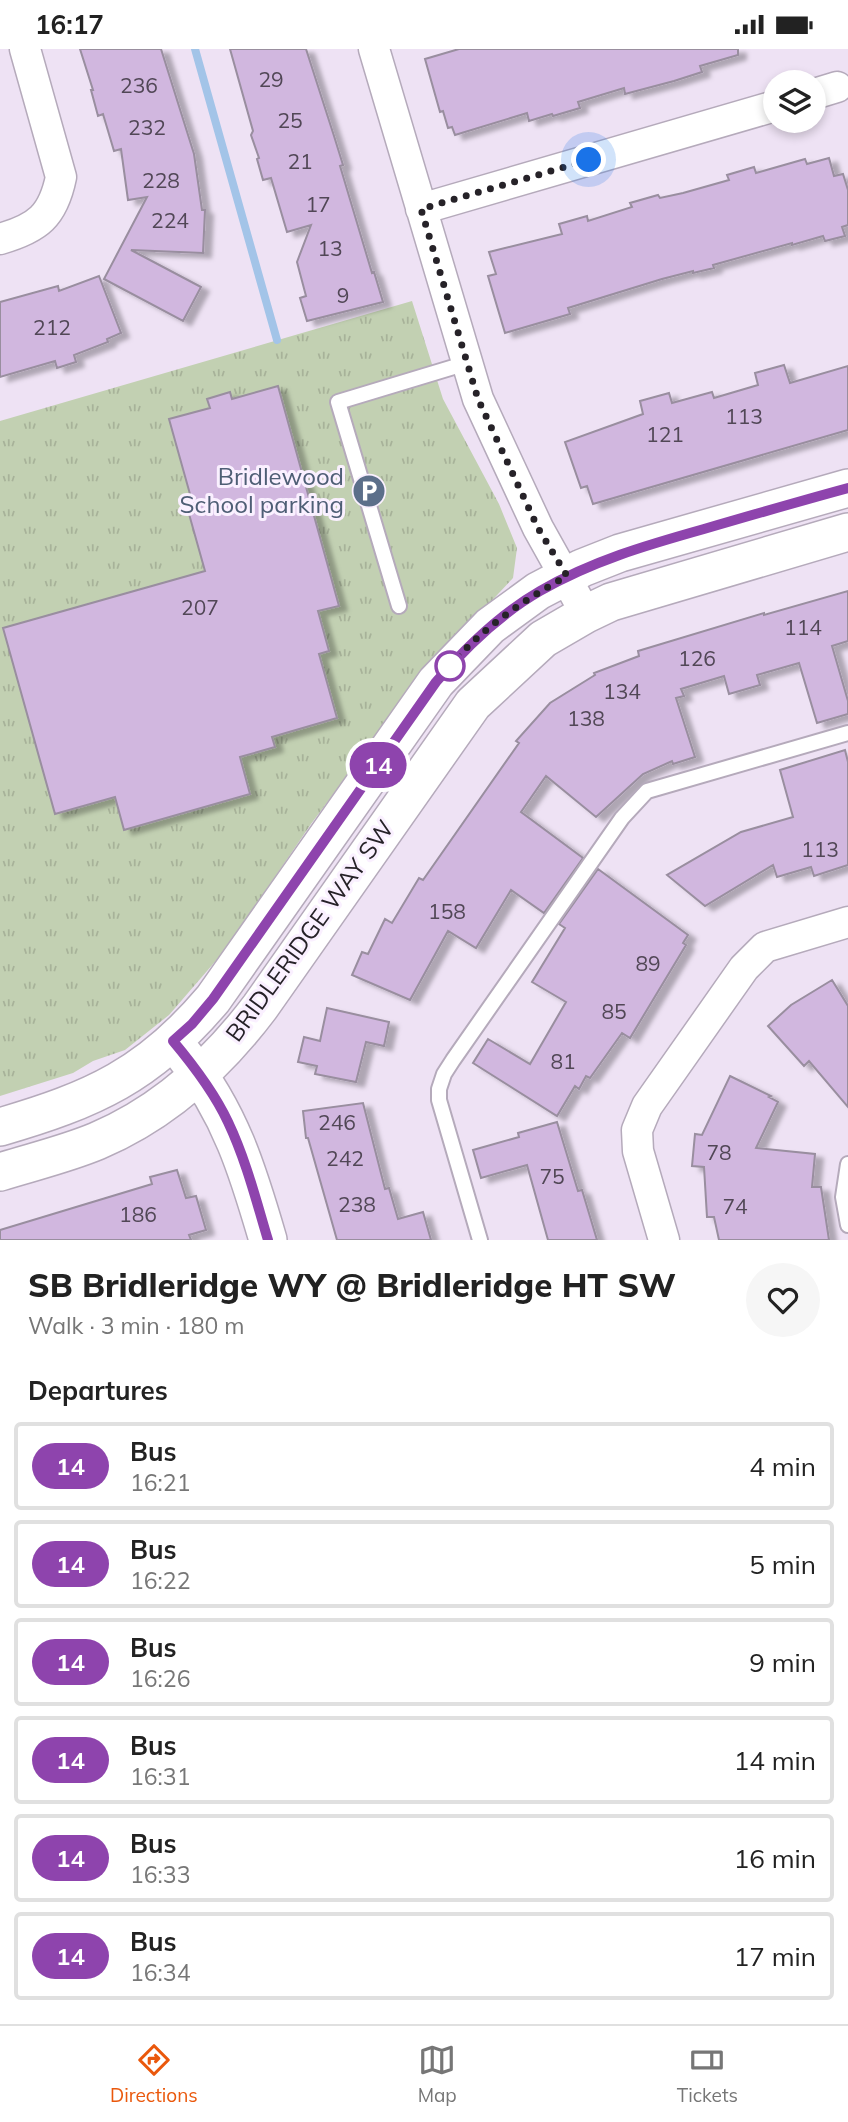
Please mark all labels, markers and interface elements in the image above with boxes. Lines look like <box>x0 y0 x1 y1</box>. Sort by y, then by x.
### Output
text: 16:17 <box>35 8 104 41</box>
house number: 29 <box>258 66 284 92</box>
map controls <box>763 70 826 133</box>
button: layers <box>763 70 826 133</box>
house number: 236 <box>120 72 158 98</box>
house number: 25 <box>277 107 303 133</box>
house number: 232 <box>128 114 166 140</box>
your location <box>571 142 606 177</box>
house number: 21 <box>287 148 313 174</box>
house number: 228 <box>142 167 180 193</box>
house number: 17 <box>305 191 331 217</box>
house number: 224 <box>151 207 189 233</box>
house number: 13 <box>317 235 343 261</box>
house number: 9 <box>337 282 349 308</box>
house number: 212 <box>33 314 71 340</box>
house number: 113 <box>725 403 763 429</box>
house number: 121 <box>646 421 684 447</box>
place label: Bridlewood School parking <box>180 461 344 519</box>
parking icon: Bridlewood School parking <box>350 472 388 510</box>
house number: 207 <box>181 594 219 620</box>
house number: 114 <box>784 614 822 640</box>
house number: 126 <box>678 645 716 671</box>
unlabelled marker <box>435 651 465 681</box>
house number: 134 <box>603 678 641 704</box>
house number: 138 <box>567 705 605 731</box>
line badge: 14 <box>346 742 410 788</box>
text: 14 <box>364 750 392 780</box>
street label: BRIDLERIDGE WAY SW <box>219 814 400 1047</box>
house number: 113 <box>801 836 839 862</box>
house number: 158 <box>428 898 466 924</box>
house number: 89 <box>635 950 661 976</box>
house number: 85 <box>601 998 627 1024</box>
house number: 81 <box>550 1048 576 1074</box>
house number: 246 <box>318 1109 356 1135</box>
house number: 78 <box>706 1139 732 1165</box>
house number: 242 <box>326 1145 364 1171</box>
house number: 75 <box>539 1163 565 1189</box>
house number: 238 <box>338 1191 376 1217</box>
house number: 74 <box>722 1193 748 1219</box>
house number: 186 <box>119 1201 157 1227</box>
button: heart <box>746 1263 820 1337</box>
text: SB Bridleridge WY @ Bridleridge HT SW <box>28 1264 676 1305</box>
text: Walk · 3 min · 180 m <box>28 1311 245 1340</box>
text: Departures <box>28 1374 168 1407</box>
text: Bus <box>130 1435 176 1468</box>
text: 4 min <box>749 1450 816 1483</box>
text: 14 <box>56 1451 85 1481</box>
text: 16:21 <box>130 1468 190 1497</box>
text: Bus <box>130 1533 176 1566</box>
text: 5 min <box>749 1548 816 1581</box>
text: 14 <box>56 1549 85 1579</box>
text: 16:22 <box>130 1566 190 1595</box>
text: Bus <box>130 1631 176 1664</box>
text: 9 min <box>749 1646 816 1679</box>
text: 14 <box>56 1647 85 1677</box>
text: 16:26 <box>130 1664 190 1693</box>
text: Bus <box>130 1729 176 1762</box>
text: 14 min <box>734 1744 816 1777</box>
text: 14 <box>56 1745 85 1775</box>
text: 16:31 <box>130 1762 190 1791</box>
text: Bus <box>130 1827 176 1860</box>
text: 16 min <box>734 1842 816 1875</box>
text: 14 <box>56 1843 85 1873</box>
text: 16:33 <box>130 1860 190 1889</box>
text: Bus <box>130 1925 176 1958</box>
text: 17 min <box>734 1940 816 1973</box>
text: 14 <box>56 1941 85 1971</box>
text: 16:34 <box>130 1958 190 1987</box>
tab: Directions <box>110 2041 198 2107</box>
tab: Map <box>418 2041 457 2107</box>
tab: Tickets <box>677 2041 738 2107</box>

